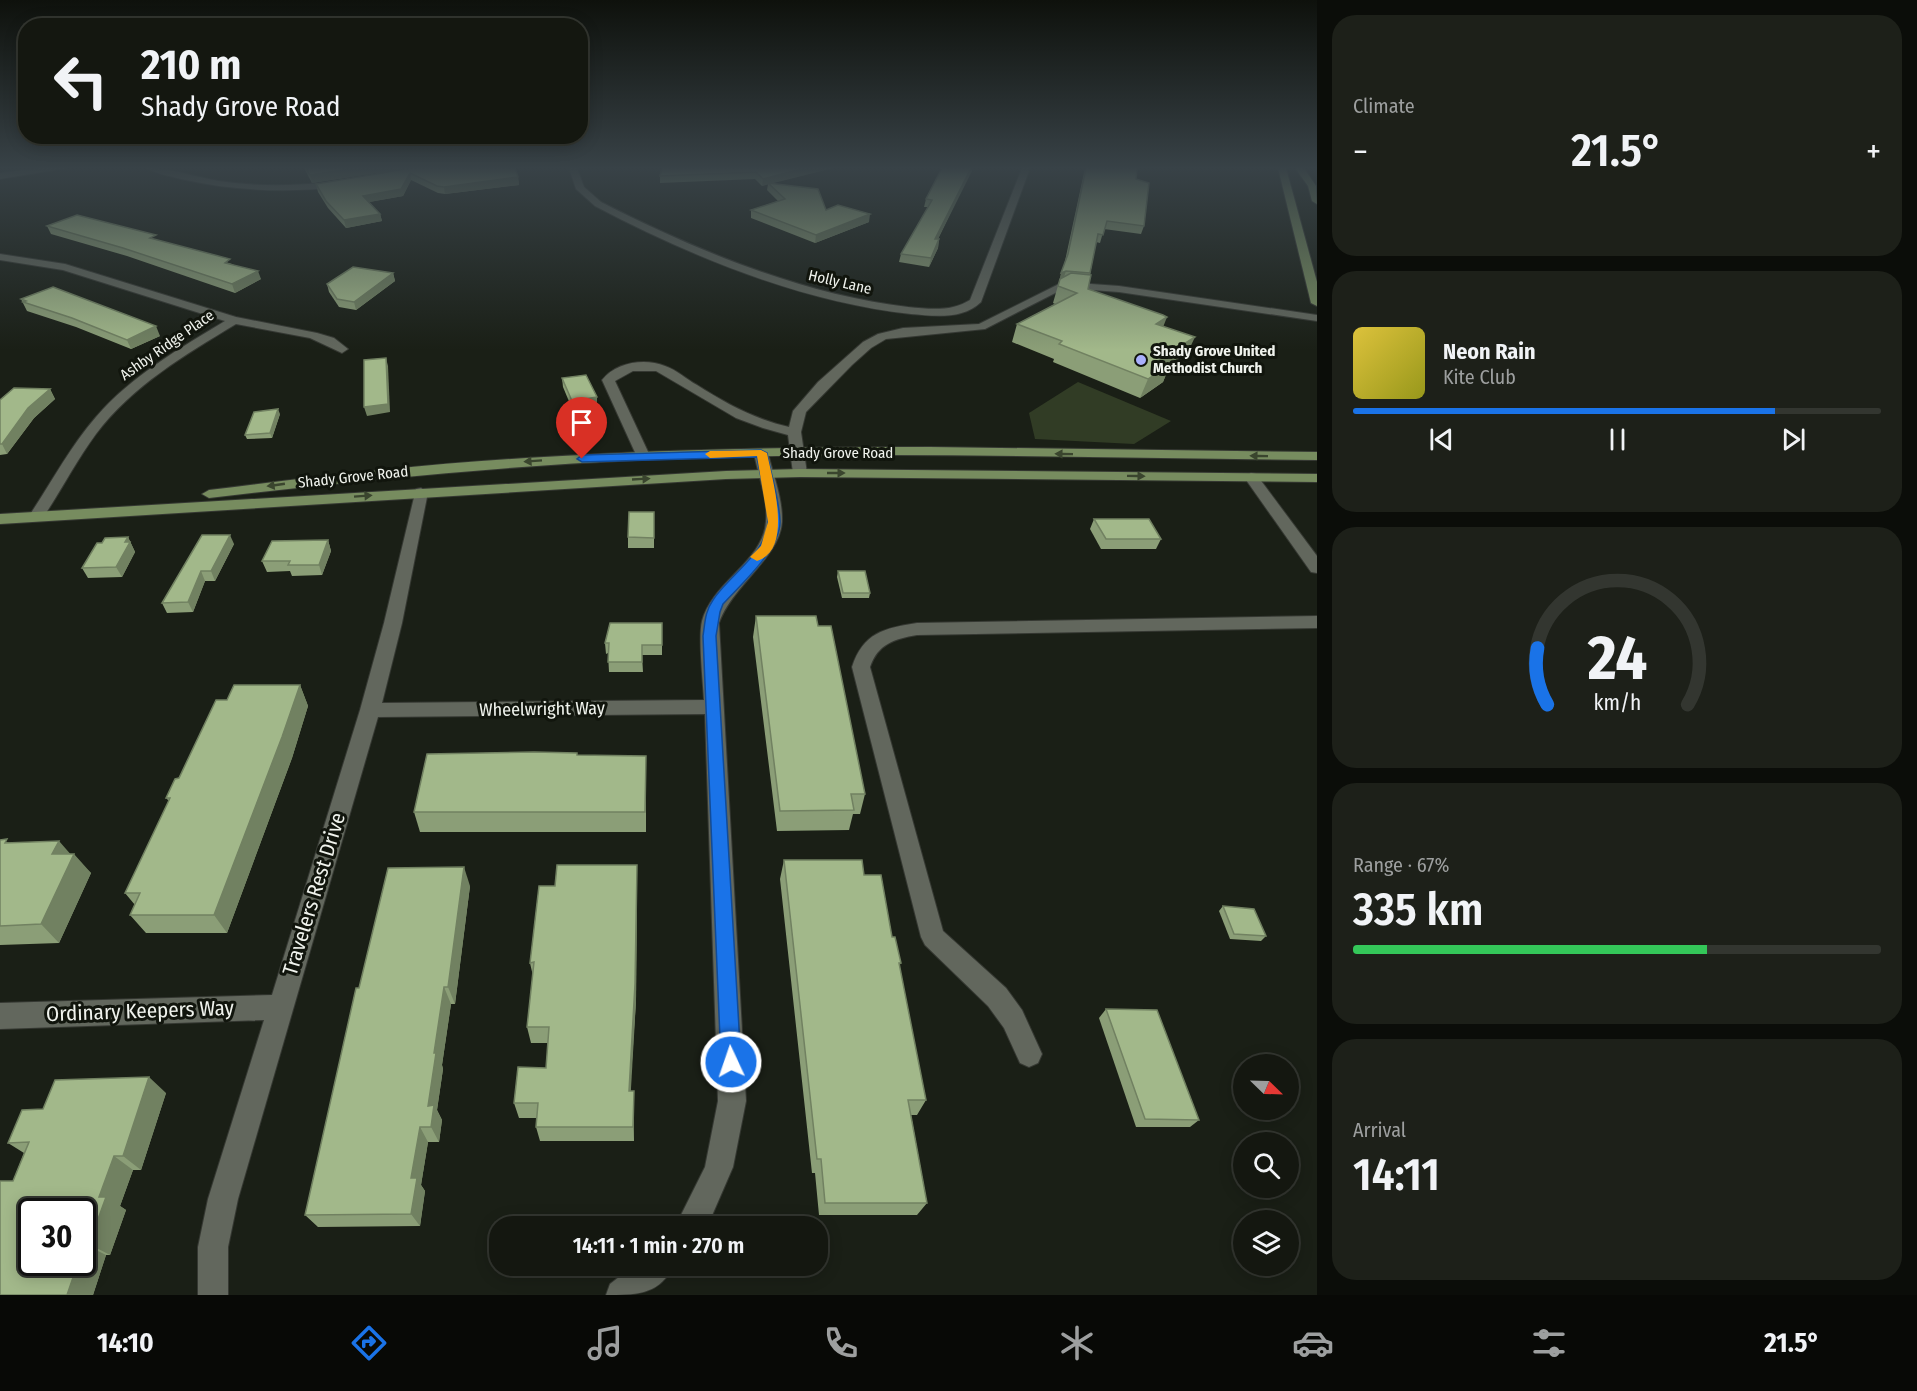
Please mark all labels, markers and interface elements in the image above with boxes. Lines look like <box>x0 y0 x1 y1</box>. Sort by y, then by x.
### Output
text: 210 m <box>141 40 241 90</box>
icon: left <box>42 42 120 120</box>
text: Shady Grove Road <box>141 91 341 123</box>
text: Climate <box>1353 94 1415 118</box>
text: 21.5° <box>1571 124 1663 178</box>
text: − <box>1353 132 1368 172</box>
text: + <box>1866 132 1881 172</box>
street label: Holly Lane <box>807 266 873 298</box>
street label: Ashby Ridge Place <box>117 306 217 384</box>
text: Neon Rain <box>1443 338 1536 365</box>
place label: Shady Grove United Methodist Church <box>1153 342 1275 377</box>
marker: Shady Grove United Methodist Church <box>1134 353 1148 367</box>
text: Kite Club <box>1443 365 1516 389</box>
pin <box>556 397 607 459</box>
icon: arrive <box>565 406 598 439</box>
icon: previous <box>1425 423 1458 456</box>
icon: pause <box>1601 423 1634 456</box>
icon: next <box>1777 423 1810 456</box>
street label: Shady Grove Road <box>783 444 893 462</box>
one-way arrow <box>1054 449 1073 459</box>
one-way arrow <box>1249 451 1268 461</box>
one-way arrow <box>523 457 542 466</box>
street label: Shady Grove Road <box>297 462 409 492</box>
one-way arrow <box>827 468 846 478</box>
one-way arrow <box>1127 471 1146 481</box>
one-way arrow <box>632 475 651 484</box>
one-way arrow <box>266 481 285 490</box>
one-way arrow <box>353 491 372 500</box>
text: 24 <box>1586 621 1647 696</box>
text: km/h <box>1593 690 1641 716</box>
street label: Wheelwright Way <box>479 697 605 721</box>
street label: Travelers Rest Drive <box>277 809 351 979</box>
text: Range · 67% <box>1353 853 1449 877</box>
text: 335 km <box>1353 883 1483 937</box>
street label: Ordinary Keepers Way <box>46 995 235 1027</box>
position arrow <box>699 1030 763 1094</box>
north arrow <box>1233 1054 1299 1120</box>
map controls <box>1233 1054 1299 1276</box>
text: Arrival <box>1353 1118 1406 1142</box>
button: search <box>1233 1132 1299 1198</box>
text: 14:11 <box>1353 1148 1440 1202</box>
speed limit sign: 30 <box>18 1198 96 1276</box>
button: layers <box>1233 1210 1299 1276</box>
text: 14:11 · 1 min · 270 m <box>573 1232 744 1259</box>
icon: directions <box>348 1322 390 1364</box>
icon: music <box>584 1322 626 1364</box>
icon: phone <box>820 1322 862 1364</box>
icon: climate <box>1056 1322 1098 1364</box>
icon: car <box>1292 1322 1334 1364</box>
icon: filters <box>1528 1322 1570 1364</box>
text: 14:10 <box>97 1327 154 1359</box>
text: 21.5° <box>1764 1327 1820 1359</box>

